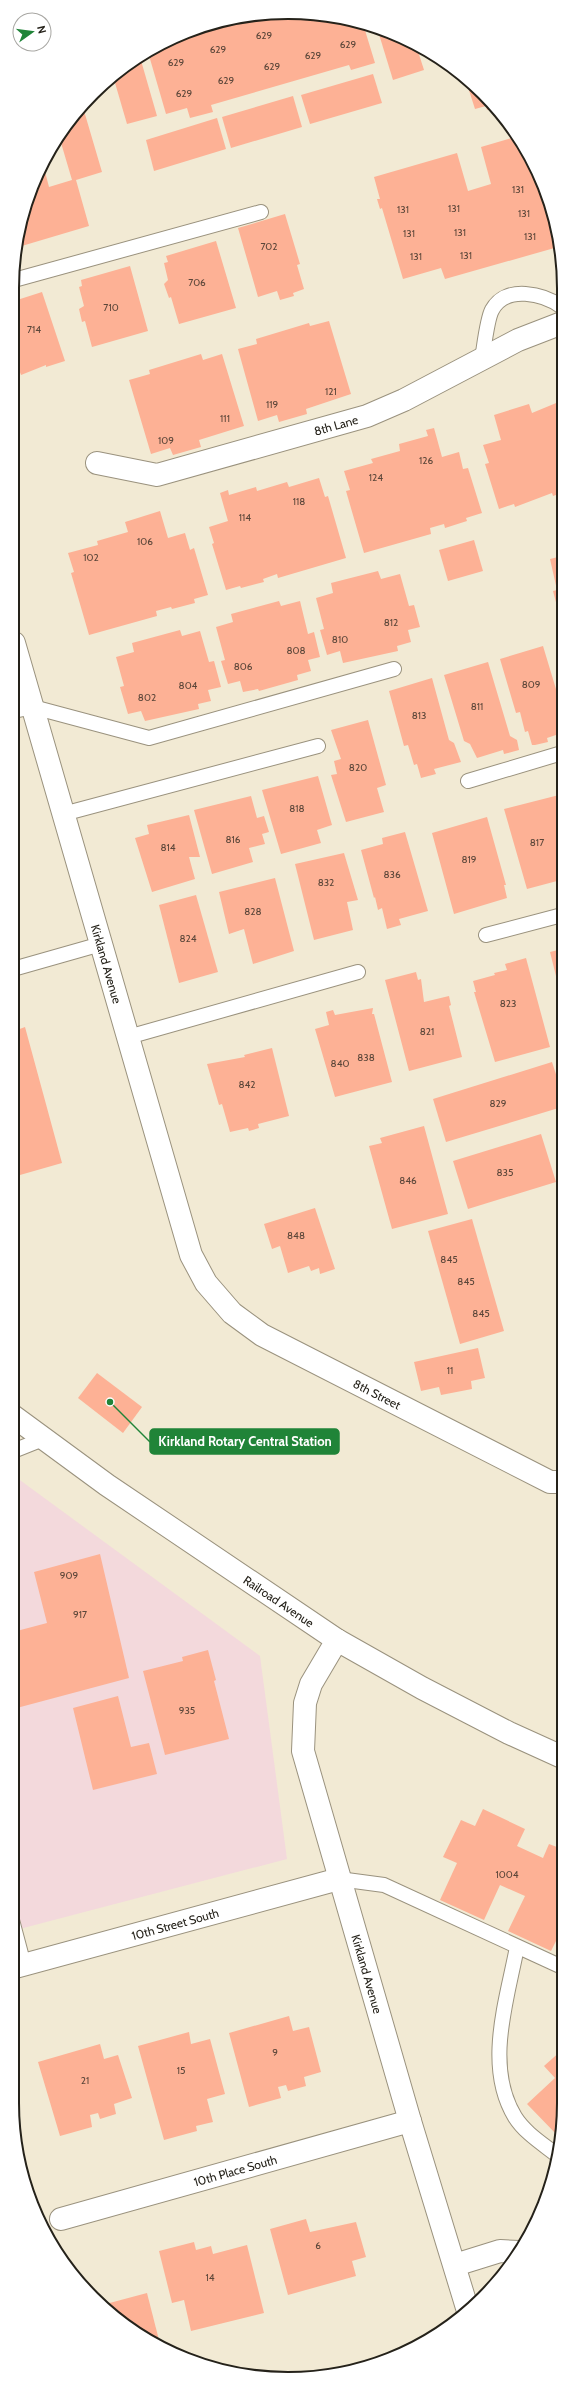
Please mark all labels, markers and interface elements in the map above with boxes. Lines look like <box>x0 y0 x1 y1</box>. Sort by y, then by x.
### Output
north arrow <box>12 12 52 52</box>
text: N <box>34 24 49 35</box>
house number: 629 <box>256 29 273 42</box>
house number: 629 <box>340 38 357 51</box>
house number: 629 <box>210 43 227 56</box>
house number: 629 <box>305 49 322 62</box>
house number: 629 <box>168 56 185 69</box>
house number: 629 <box>264 60 281 73</box>
house number: 629 <box>218 74 235 87</box>
house number: 629 <box>176 87 193 100</box>
house number: 131 <box>512 183 524 196</box>
house number: 131 <box>448 202 460 215</box>
house number: 131 <box>397 203 409 216</box>
house number: 131 <box>518 207 530 220</box>
house number: 131 <box>454 226 466 239</box>
house number: 131 <box>403 227 415 240</box>
house number: 131 <box>524 230 536 243</box>
house number: 702 <box>260 240 278 253</box>
house number: 131 <box>460 249 472 262</box>
house number: 131 <box>410 250 422 263</box>
house number: 706 <box>188 276 206 289</box>
house number: 710 <box>103 301 119 314</box>
house number: 714 <box>27 323 41 336</box>
house number: 121 <box>325 385 337 398</box>
house number: 119 <box>266 398 278 411</box>
street label: 8th Lane <box>312 411 360 438</box>
house number: 111 <box>220 412 230 425</box>
house number: 109 <box>158 434 174 447</box>
house number: 126 <box>419 454 433 467</box>
house number: 124 <box>369 471 383 484</box>
house number: 118 <box>293 495 305 508</box>
house number: 114 <box>239 511 251 524</box>
house number: 106 <box>137 535 153 548</box>
house number: 102 <box>83 551 99 564</box>
house number: 812 <box>384 616 398 629</box>
house number: 810 <box>332 633 348 646</box>
house number: 808 <box>286 644 306 657</box>
house number: 806 <box>234 660 253 673</box>
house number: 809 <box>522 678 541 691</box>
house number: 804 <box>179 679 198 692</box>
house number: 802 <box>138 691 156 704</box>
house number: 811 <box>471 700 483 713</box>
house number: 813 <box>412 709 426 722</box>
house number: 820 <box>349 761 367 774</box>
house number: 818 <box>289 802 305 815</box>
house number: 816 <box>225 833 241 846</box>
house number: 817 <box>530 836 544 849</box>
house number: 814 <box>160 841 176 854</box>
house number: 819 <box>461 853 477 866</box>
house number: 836 <box>383 868 401 881</box>
house number: 832 <box>318 876 334 889</box>
house number: 828 <box>244 905 262 918</box>
street label: Kirkland Avenue <box>88 923 125 1005</box>
house number: 824 <box>179 932 197 945</box>
house number: 823 <box>500 997 516 1010</box>
house number: 821 <box>420 1025 434 1038</box>
house number: 838 <box>357 1051 375 1064</box>
house number: 840 <box>331 1057 349 1070</box>
house number: 842 <box>238 1078 256 1091</box>
house number: 829 <box>490 1097 507 1110</box>
house number: 835 <box>497 1166 513 1179</box>
house number: 846 <box>399 1174 417 1187</box>
house number: 848 <box>287 1229 305 1242</box>
house number: 845 <box>440 1253 458 1266</box>
house number: 845 <box>457 1275 475 1288</box>
house number: 845 <box>472 1307 490 1320</box>
house number: 11 <box>447 1364 453 1377</box>
street label: 8th Street <box>351 1375 403 1412</box>
callout: Kirkland Rotary Central Station <box>150 1429 339 1454</box>
text: Kirkland Rotary Central Station <box>158 1433 332 1449</box>
house number: 909 <box>60 1569 78 1582</box>
street label: Railroad Avenue <box>241 1572 317 1630</box>
house number: 917 <box>73 1608 87 1621</box>
house number: 935 <box>179 1704 195 1717</box>
house number: 1004 <box>495 1868 519 1881</box>
street label: 10th Street South <box>130 1905 220 1943</box>
street label: Kirkland Avenue <box>349 1932 386 2015</box>
house number: 9 <box>272 2046 278 2059</box>
house number: 15 <box>177 2064 185 2077</box>
house number: 21 <box>81 2074 89 2087</box>
street label: 10th Place South <box>192 2151 279 2189</box>
house number: 6 <box>315 2239 321 2252</box>
house number: 14 <box>205 2271 215 2284</box>

